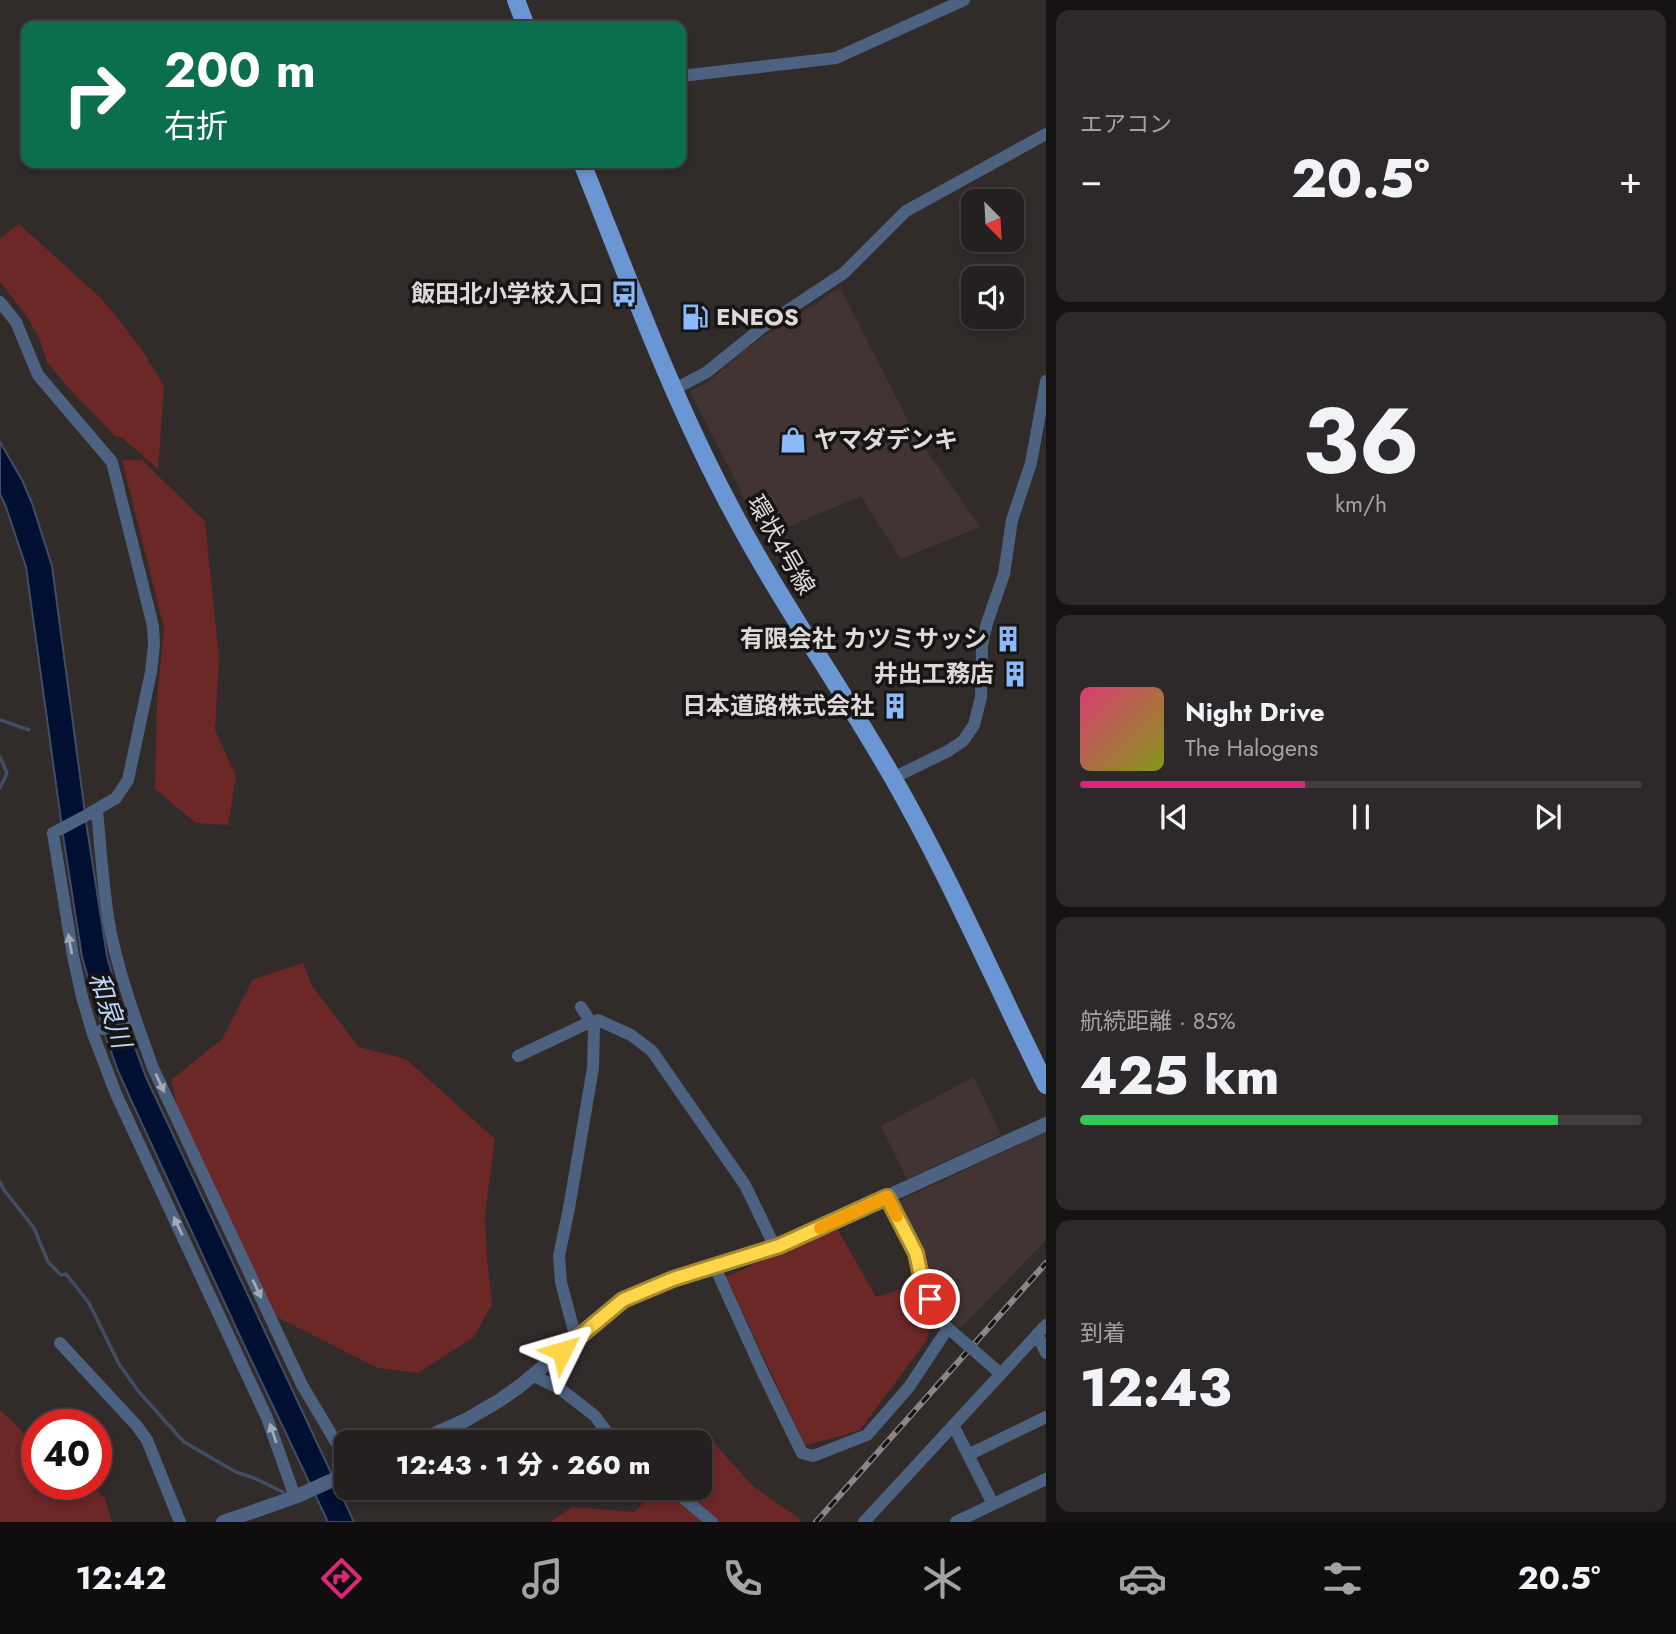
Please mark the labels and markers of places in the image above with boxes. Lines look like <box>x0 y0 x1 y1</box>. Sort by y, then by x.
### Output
place label: 飯田北小学校入口 <box>411 276 603 311</box>
bus stop icon: 飯田北小学校入口 <box>609 279 639 309</box>
place label: ENEOS <box>716 299 799 334</box>
fuel station icon: ENEOS <box>680 302 710 332</box>
place label: ヤマダデンキ <box>814 422 958 457</box>
shop icon: ヤマダデンキ <box>778 425 808 455</box>
place label: 有限会社 カツミサッシ <box>740 621 987 656</box>
building icon: 有限会社 カツミサッシ <box>993 624 1023 654</box>
place label: 井出工務店 <box>874 656 994 691</box>
building icon: 井出工務店 <box>1000 659 1030 689</box>
place label: 日本道路株式会社 <box>682 688 874 723</box>
building icon: 日本道路株式会社 <box>880 691 910 721</box>
pin <box>900 1269 960 1329</box>

